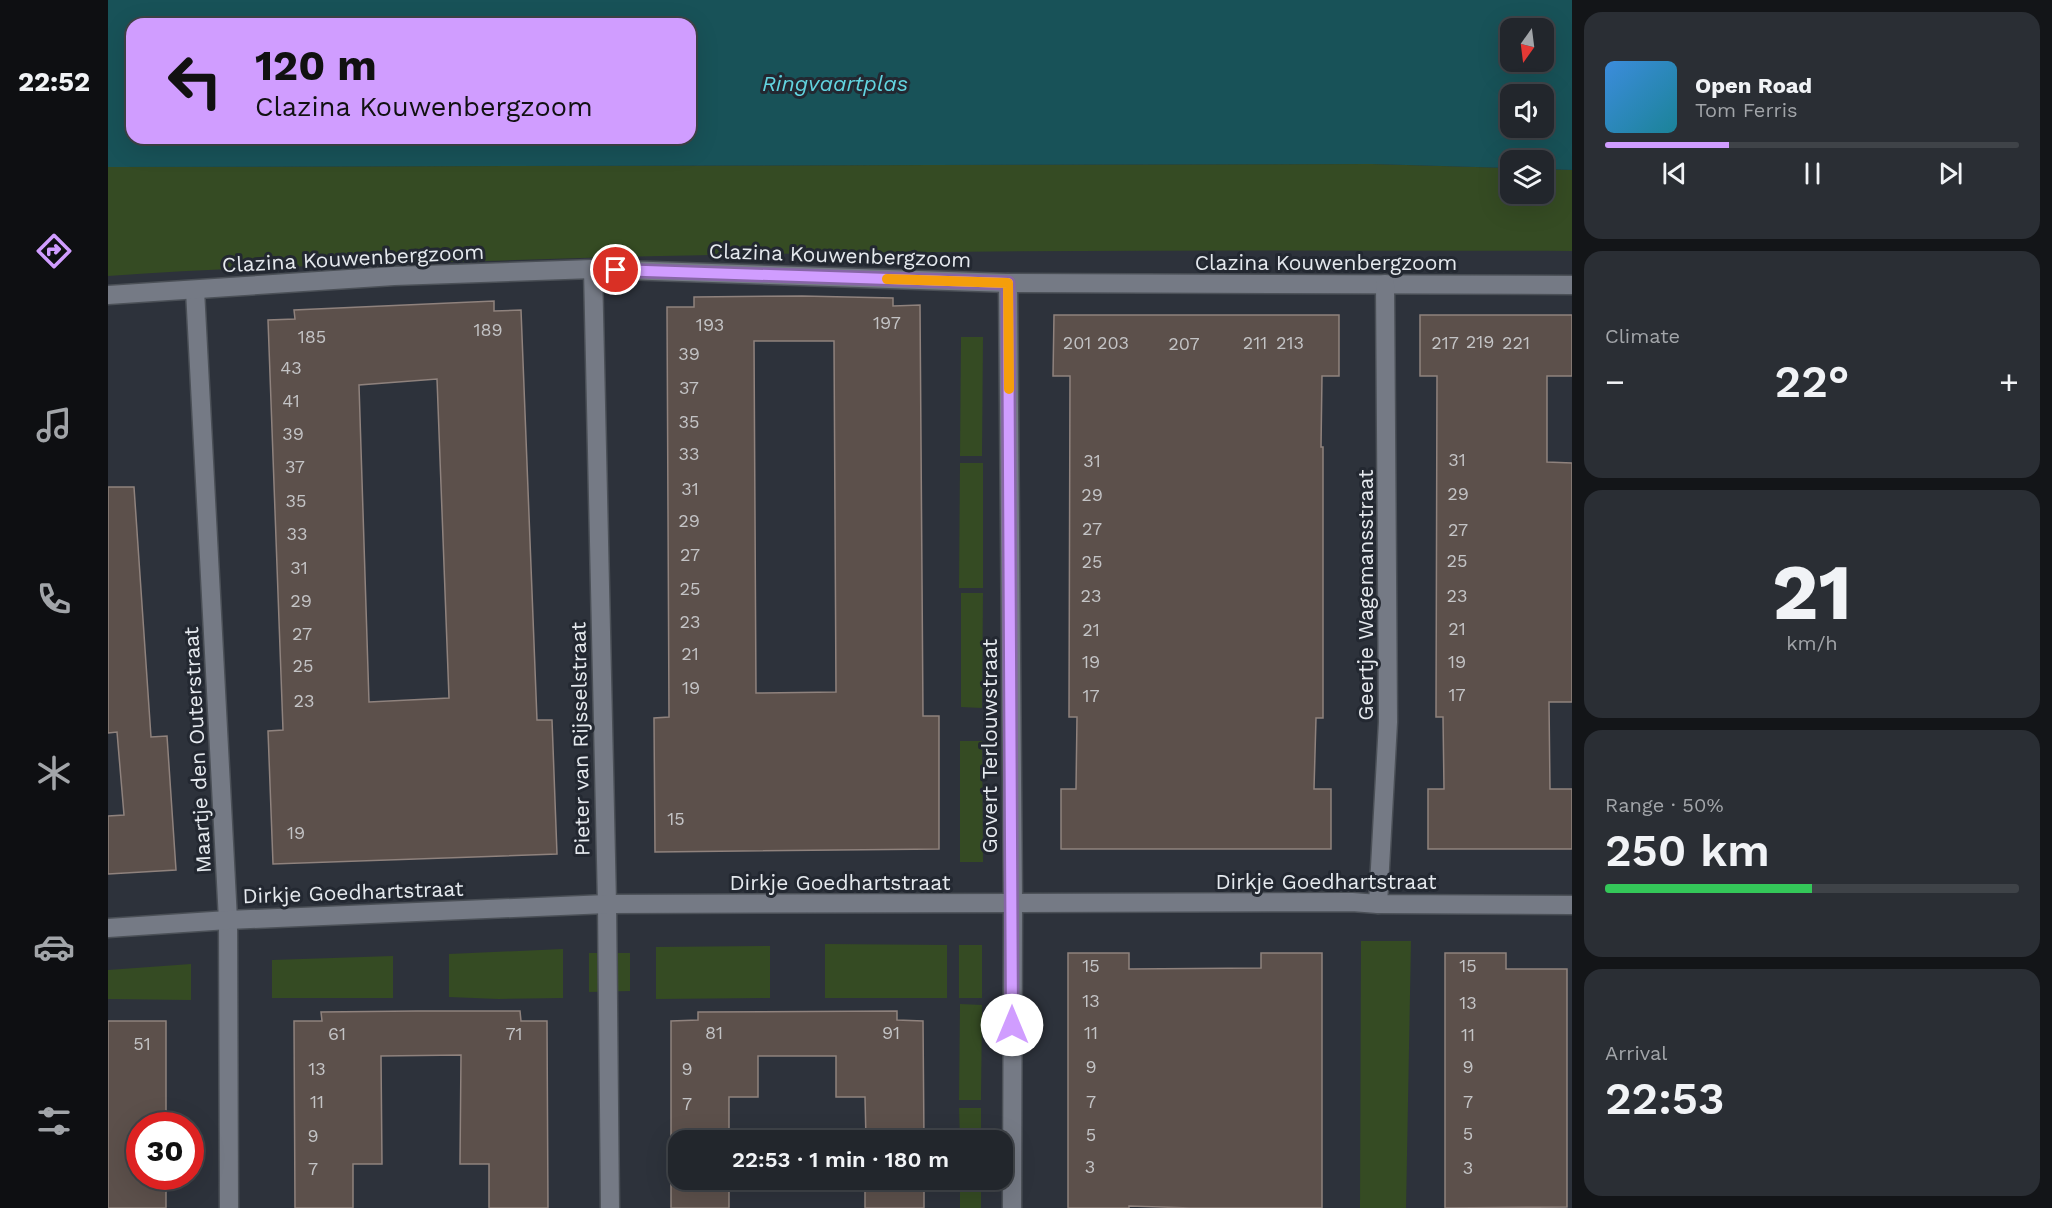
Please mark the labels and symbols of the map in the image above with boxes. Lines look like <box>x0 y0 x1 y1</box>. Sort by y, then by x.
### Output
north arrow <box>1500 18 1554 72</box>
water label: Ringvaartplas <box>762 71 908 96</box>
street label: Clazina Kouwenbergzoom <box>708 238 972 272</box>
street label: Clazina Kouwenbergzoom <box>221 239 485 277</box>
pin <box>590 244 641 295</box>
street label: Clazina Kouwenbergzoom <box>1195 250 1457 275</box>
house number: 197 <box>873 312 901 333</box>
house number: 193 <box>696 314 724 335</box>
house number: 189 <box>473 319 503 340</box>
house number: 185 <box>298 326 326 347</box>
house number: 219 <box>1466 331 1494 352</box>
house number: 201 <box>1063 332 1091 353</box>
house number: 203 <box>1097 332 1129 353</box>
house number: 211 <box>1243 332 1267 353</box>
house number: 213 <box>1276 332 1304 353</box>
house number: 217 <box>1431 332 1459 353</box>
house number: 221 <box>1502 332 1530 353</box>
house number: 207 <box>1168 333 1200 354</box>
house number: 39 <box>678 343 700 364</box>
house number: 43 <box>280 357 302 378</box>
house number: 37 <box>679 377 699 398</box>
house number: 41 <box>282 390 300 411</box>
house number: 35 <box>679 411 699 432</box>
house number: 39 <box>282 423 304 444</box>
house number: 33 <box>679 443 700 464</box>
house number: 31 <box>1448 449 1466 470</box>
house number: 31 <box>1083 450 1101 471</box>
house number: 37 <box>285 456 305 477</box>
street label: Geertje Wagemansstraat <box>1353 469 1378 721</box>
house number: 31 <box>681 478 699 499</box>
house number: 29 <box>1447 483 1469 504</box>
house number: 29 <box>1081 484 1103 505</box>
house number: 35 <box>286 490 306 511</box>
house number: 29 <box>678 510 700 531</box>
house number: 27 <box>1082 518 1102 539</box>
house number: 27 <box>1448 519 1468 540</box>
house number: 33 <box>287 523 308 544</box>
house number: 27 <box>680 544 700 565</box>
house number: 25 <box>1447 550 1467 571</box>
house number: 25 <box>1082 551 1102 572</box>
house number: 31 <box>290 557 308 578</box>
house number: 25 <box>680 578 700 599</box>
house number: 23 <box>1081 585 1102 606</box>
house number: 23 <box>1447 585 1468 606</box>
house number: 29 <box>290 590 312 611</box>
house number: 23 <box>680 611 701 632</box>
house number: 21 <box>1448 618 1466 639</box>
house number: 21 <box>1082 619 1100 640</box>
street label: Pieter van Rijsselstraat <box>565 621 595 856</box>
house number: 27 <box>292 623 312 644</box>
street label: Maartje den Outerstraat <box>178 626 216 874</box>
street label: Govert Terlouwstraat <box>977 638 1002 853</box>
house number: 21 <box>681 643 699 664</box>
house number: 19 <box>1082 651 1100 672</box>
house number: 19 <box>1448 651 1466 672</box>
house number: 25 <box>293 655 313 676</box>
house number: 19 <box>682 677 700 698</box>
house number: 17 <box>1448 684 1466 705</box>
house number: 17 <box>1082 685 1100 706</box>
house number: 23 <box>294 690 315 711</box>
house number: 15 <box>667 808 685 829</box>
house number: 19 <box>287 822 305 843</box>
street label: Dirkje Goedhartstraat <box>1216 869 1437 894</box>
street label: Dirkje Goedhartstraat <box>730 870 951 895</box>
street label: Dirkje Goedhartstraat <box>242 876 464 908</box>
house number: 15 <box>1082 955 1100 976</box>
house number: 15 <box>1459 955 1477 976</box>
house number: 13 <box>1082 990 1100 1011</box>
house number: 13 <box>1459 992 1477 1013</box>
position arrow <box>980 993 1044 1057</box>
house number: 81 <box>705 1022 723 1043</box>
house number: 91 <box>882 1022 900 1043</box>
house number: 11 <box>1084 1022 1098 1043</box>
house number: 61 <box>328 1023 346 1044</box>
house number: 71 <box>505 1023 523 1044</box>
house number: 11 <box>1461 1024 1475 1045</box>
house number: 51 <box>133 1033 151 1054</box>
house number: 9 <box>1085 1056 1097 1077</box>
house number: 9 <box>1462 1056 1474 1077</box>
house number: 13 <box>308 1058 326 1079</box>
house number: 9 <box>681 1058 693 1079</box>
house number: 11 <box>310 1091 324 1112</box>
house number: 7 <box>1086 1091 1096 1112</box>
house number: 7 <box>1463 1091 1473 1112</box>
house number: 7 <box>682 1093 692 1114</box>
speed limit sign: 30 <box>126 1112 204 1190</box>
house number: 5 <box>1463 1123 1473 1144</box>
house number: 5 <box>1086 1124 1096 1145</box>
house number: 9 <box>307 1125 319 1146</box>
house number: 3 <box>1085 1156 1095 1177</box>
house number: 3 <box>1463 1157 1473 1178</box>
house number: 7 <box>308 1158 318 1179</box>

